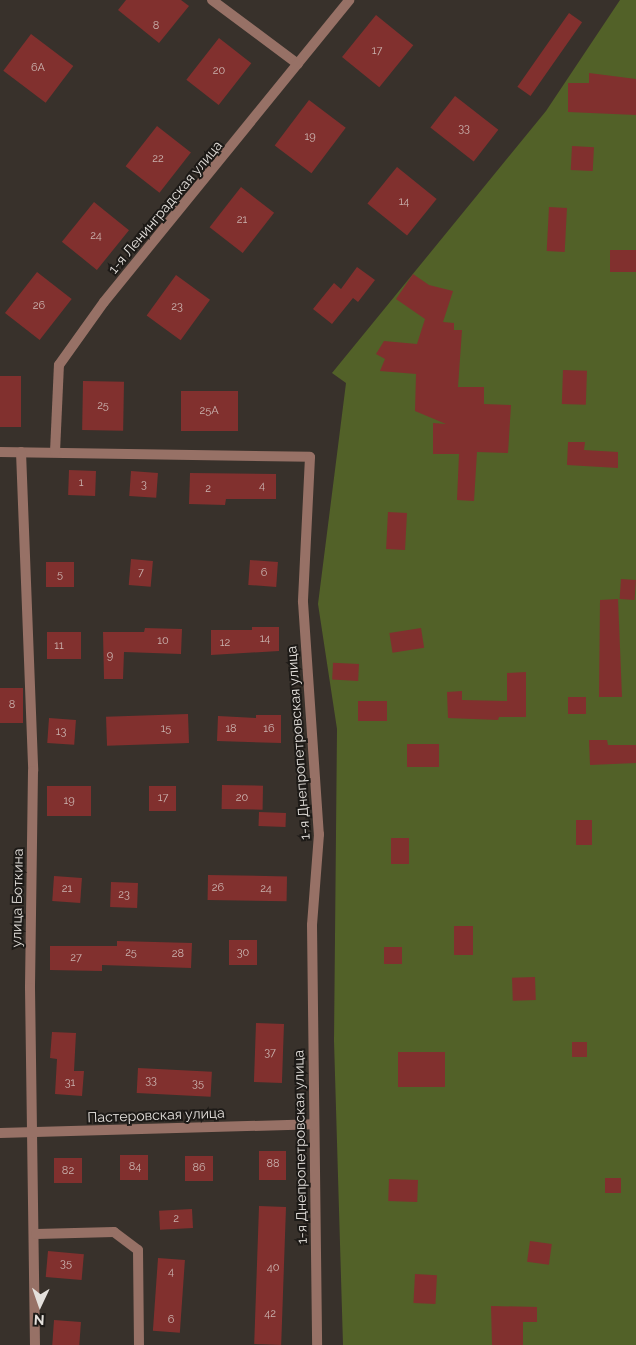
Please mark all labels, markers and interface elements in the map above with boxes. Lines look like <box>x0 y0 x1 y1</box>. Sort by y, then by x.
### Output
house number: 8 <box>153 19 159 33</box>
house number: 17 <box>372 44 382 58</box>
house number: 6А <box>31 61 45 75</box>
house number: 20 <box>213 64 225 78</box>
house number: 33 <box>458 122 470 136</box>
house number: 19 <box>304 130 316 144</box>
street label: 1-я Ленинградская улица <box>104 137 226 277</box>
house number: 22 <box>152 152 164 166</box>
house number: 14 <box>399 195 409 209</box>
house number: 21 <box>237 213 247 227</box>
house number: 24 <box>90 229 102 243</box>
house number: 26 <box>33 299 45 313</box>
house number: 23 <box>171 300 183 314</box>
house number: 25 <box>97 399 109 413</box>
house number: 25А <box>199 404 219 418</box>
house number: 1 <box>79 476 83 490</box>
house number: 3 <box>141 478 147 492</box>
house number: 4 <box>259 479 265 493</box>
house number: 2 <box>205 482 211 496</box>
house number: 7 <box>138 566 144 580</box>
house number: 6 <box>261 566 267 580</box>
house number: 5 <box>57 568 63 582</box>
house number: 14 <box>260 632 270 646</box>
house number: 10 <box>157 634 169 648</box>
house number: 12 <box>220 636 230 650</box>
house number: 11 <box>54 639 64 653</box>
street label: 1-я Днепропетровская улица <box>283 645 313 841</box>
house number: 9 <box>107 649 113 663</box>
house number: 8 <box>9 698 15 712</box>
house number: 15 <box>161 722 171 736</box>
house number: 18 <box>225 722 237 736</box>
house number: 16 <box>263 722 275 736</box>
house number: 13 <box>56 725 66 739</box>
house number: 17 <box>158 791 168 805</box>
house number: 20 <box>236 791 248 805</box>
house number: 19 <box>63 794 75 808</box>
street label: улица Боткина <box>8 849 26 947</box>
house number: 26 <box>212 881 224 895</box>
house number: 21 <box>62 882 72 896</box>
house number: 24 <box>260 882 272 896</box>
house number: 23 <box>118 888 130 902</box>
house number: 25 <box>125 946 137 960</box>
house number: 30 <box>237 946 249 960</box>
house number: 28 <box>172 947 184 961</box>
house number: 27 <box>70 951 82 965</box>
house number: 37 <box>264 1046 276 1060</box>
street label: 1-я Днепропетровская улица <box>290 1050 310 1244</box>
house number: 33 <box>145 1074 157 1088</box>
house number: 31 <box>65 1076 75 1090</box>
house number: 35 <box>192 1077 204 1091</box>
street label: Пастеровская улица <box>87 1104 225 1126</box>
house number: 88 <box>266 1157 280 1171</box>
house number: 84 <box>129 1160 141 1174</box>
house number: 86 <box>192 1161 206 1175</box>
house number: 82 <box>62 1164 74 1178</box>
house number: 2 <box>173 1212 179 1226</box>
house number: 35 <box>60 1257 72 1271</box>
house number: 40 <box>267 1261 279 1275</box>
house number: 4 <box>168 1265 174 1279</box>
north arrow <box>15 1280 65 1330</box>
house number: 42 <box>264 1307 276 1321</box>
text: N <box>33 1312 45 1328</box>
house number: 6 <box>168 1313 174 1327</box>

